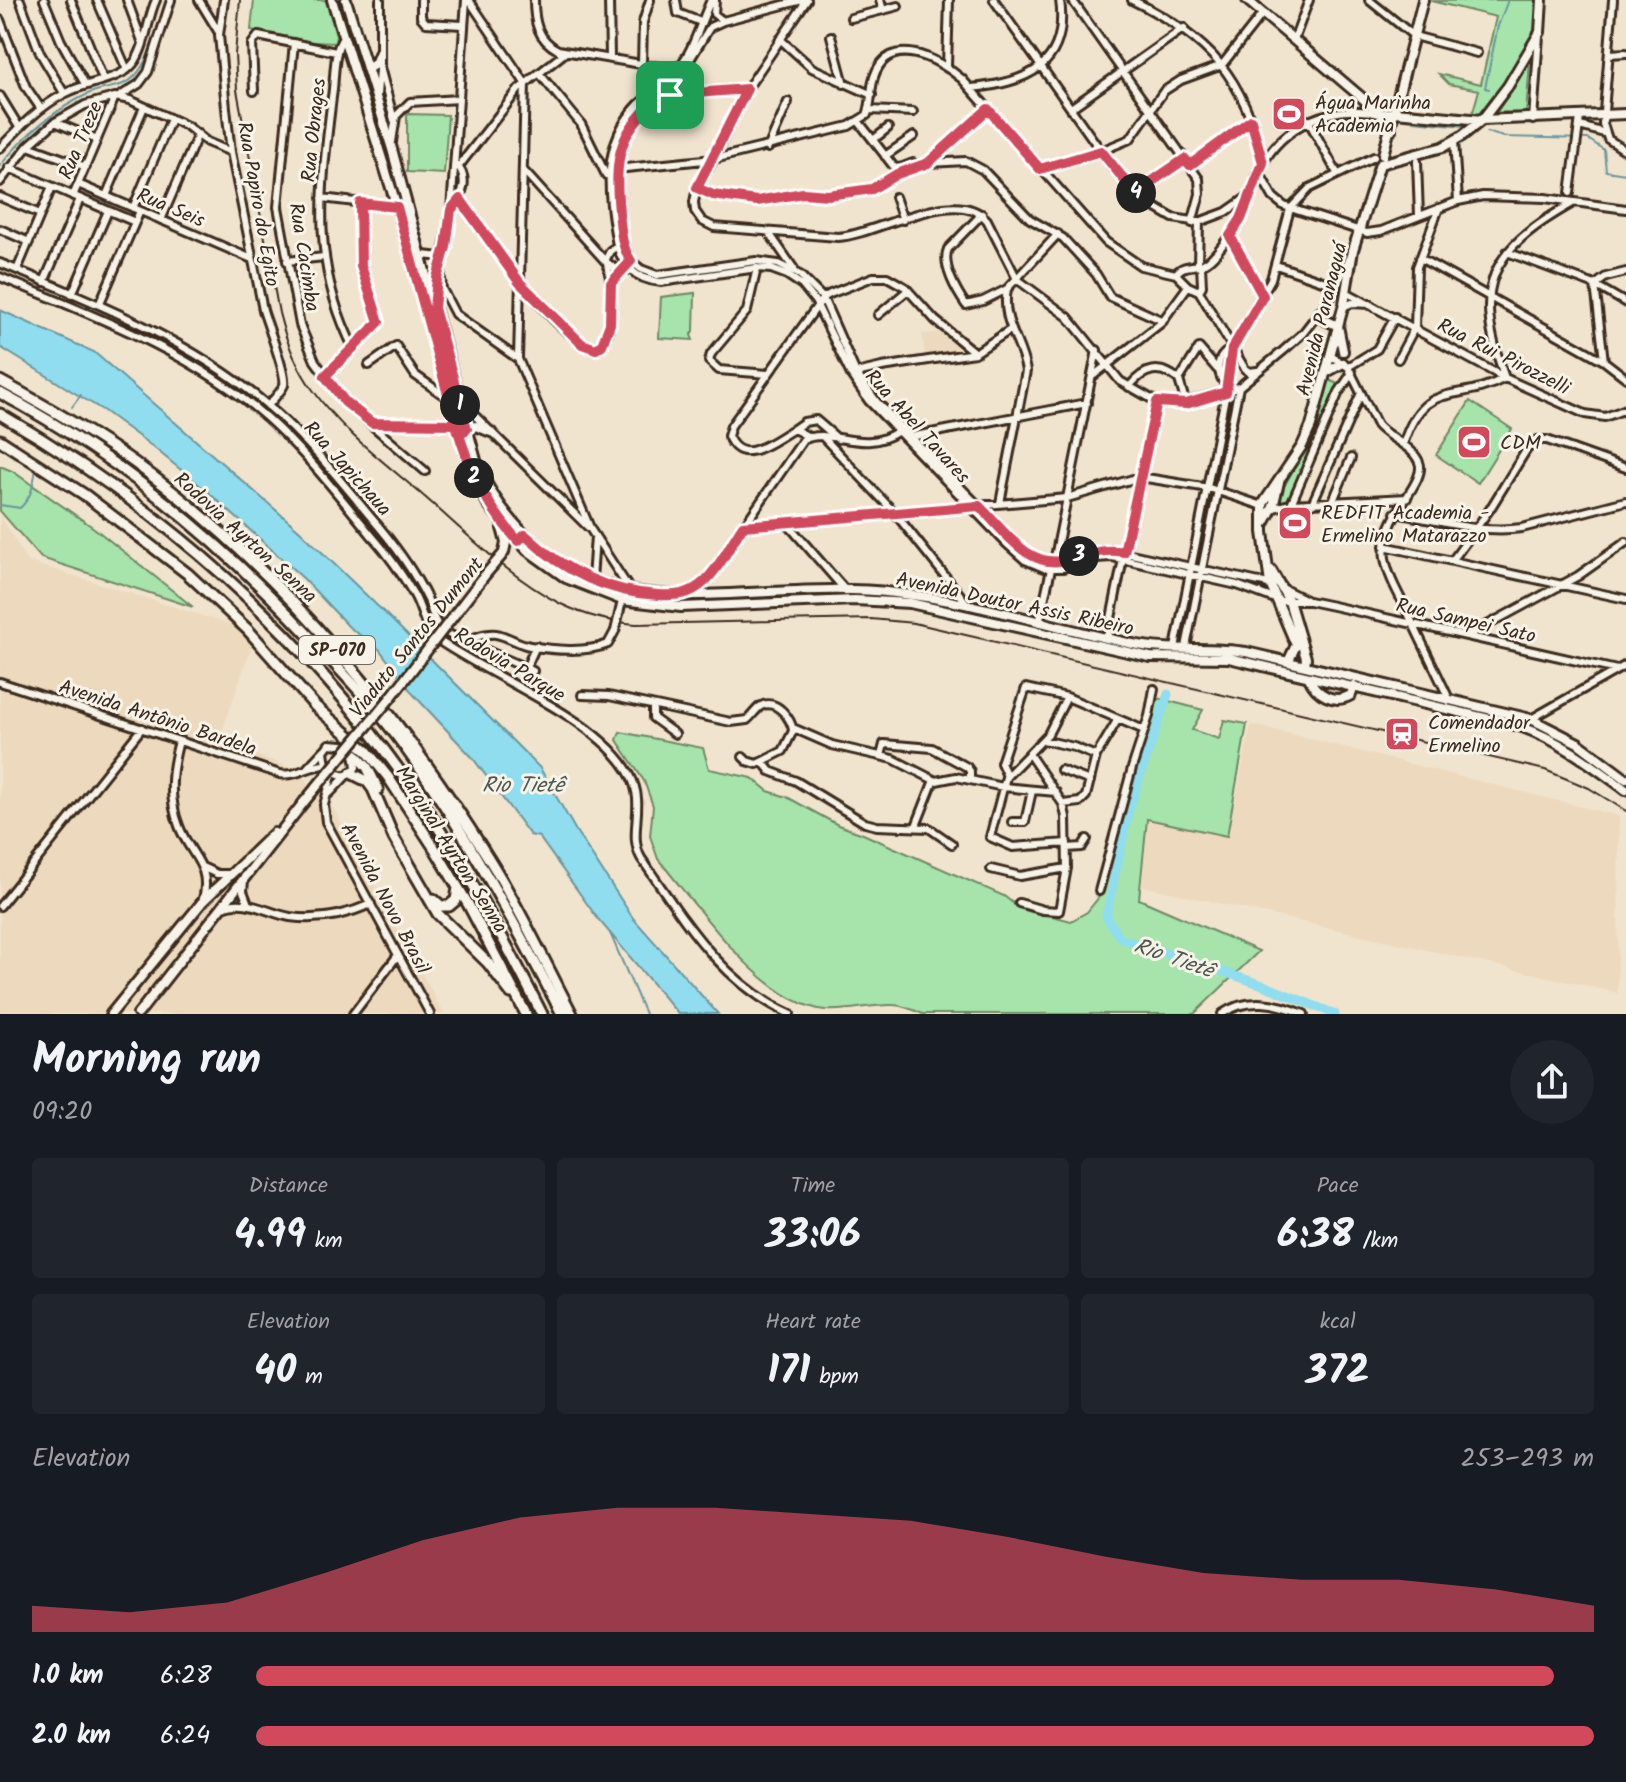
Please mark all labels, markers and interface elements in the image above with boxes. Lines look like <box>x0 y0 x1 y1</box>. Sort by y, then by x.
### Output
pin <box>636 61 704 129</box>
icon: arrive <box>648 73 692 117</box>
street label: Rua Obrages <box>294 76 336 184</box>
place label: Água Marinha Academia <box>1315 88 1431 143</box>
sports icon: Água Marinha Academia <box>1270 95 1308 133</box>
street label: Rua Treze <box>51 96 113 185</box>
street label: Rua Papiro do Egito <box>227 119 287 289</box>
pin: 4 <box>1116 173 1156 213</box>
text: 4 <box>1130 175 1142 210</box>
street label: Rua Seis <box>131 180 210 238</box>
street label: Rua Cacimba <box>279 201 327 314</box>
street label: Avenida Paranaguá <box>1288 238 1358 400</box>
street label: Rua Rui Pirozzelli <box>1431 311 1576 406</box>
street label: Rua Abel Tavares <box>856 363 977 492</box>
pin: 1 <box>440 385 480 425</box>
text: 1 <box>457 387 463 422</box>
street label: Rua Japichaua <box>295 414 398 525</box>
sports icon: CDM <box>1455 423 1493 461</box>
place label: CDM <box>1500 428 1541 460</box>
pin: 2 <box>454 458 494 498</box>
text: 2 <box>468 460 480 495</box>
street label: Rodovia Ayrton Senna <box>165 465 324 612</box>
place label: REDFIT Academia - Ermelino Matarazzo <box>1321 498 1489 553</box>
sports icon: REDFIT Academia - Ermelino Matarazzo <box>1276 504 1314 542</box>
pin: 3 <box>1059 536 1099 576</box>
text: 3 <box>1073 538 1085 573</box>
street label: Viaduto Santos Dumont <box>342 551 493 726</box>
street label: Avenida Doutor Assis Ribeiro <box>893 564 1136 646</box>
street label: Rua Sampei Sato <box>1392 590 1539 654</box>
street label: Rodovia Parque <box>447 620 571 712</box>
road number: SP-070 <box>299 636 375 664</box>
street label: Avenida Antônio Bardela <box>54 672 261 766</box>
place label: Comendador Ermelino <box>1428 708 1531 763</box>
station icon: Comendador Ermelino <box>1383 715 1421 753</box>
street label: Marginal Ayrton Senna <box>386 760 515 940</box>
water label: Rio Tietê <box>482 769 568 804</box>
street label: Avenida Novo Brasil <box>331 818 438 980</box>
water label: Rio Tietê <box>1129 929 1222 991</box>
text: Morning run <box>32 1026 261 1096</box>
button: share <box>1510 1040 1594 1124</box>
text: 09:20 <box>32 1091 92 1133</box>
text: Distance <box>249 1169 328 1204</box>
text: Time <box>791 1169 835 1204</box>
text: Pace <box>1317 1169 1359 1204</box>
text: 4.99 <box>234 1204 306 1268</box>
text: 33:06 <box>765 1204 861 1268</box>
text: 6:38 <box>1277 1204 1354 1268</box>
text: km <box>306 1224 343 1259</box>
text: /km <box>1354 1224 1398 1259</box>
text: Elevation <box>247 1305 330 1340</box>
text: Heart rate <box>765 1305 861 1340</box>
text: kcal <box>1320 1305 1356 1340</box>
text: 40 <box>254 1340 296 1404</box>
text: 171 <box>767 1340 810 1404</box>
text: 372 <box>1306 1340 1370 1404</box>
text: m <box>296 1360 323 1395</box>
text: bpm <box>810 1360 859 1395</box>
text: Elevation <box>32 1438 130 1480</box>
text: 253–293 m <box>1460 1438 1594 1480</box>
text: 1.0 km <box>32 1655 103 1697</box>
text: 6:28 <box>160 1655 212 1697</box>
text: 2.0 km <box>32 1715 111 1757</box>
text: 6:24 <box>160 1715 210 1757</box>

